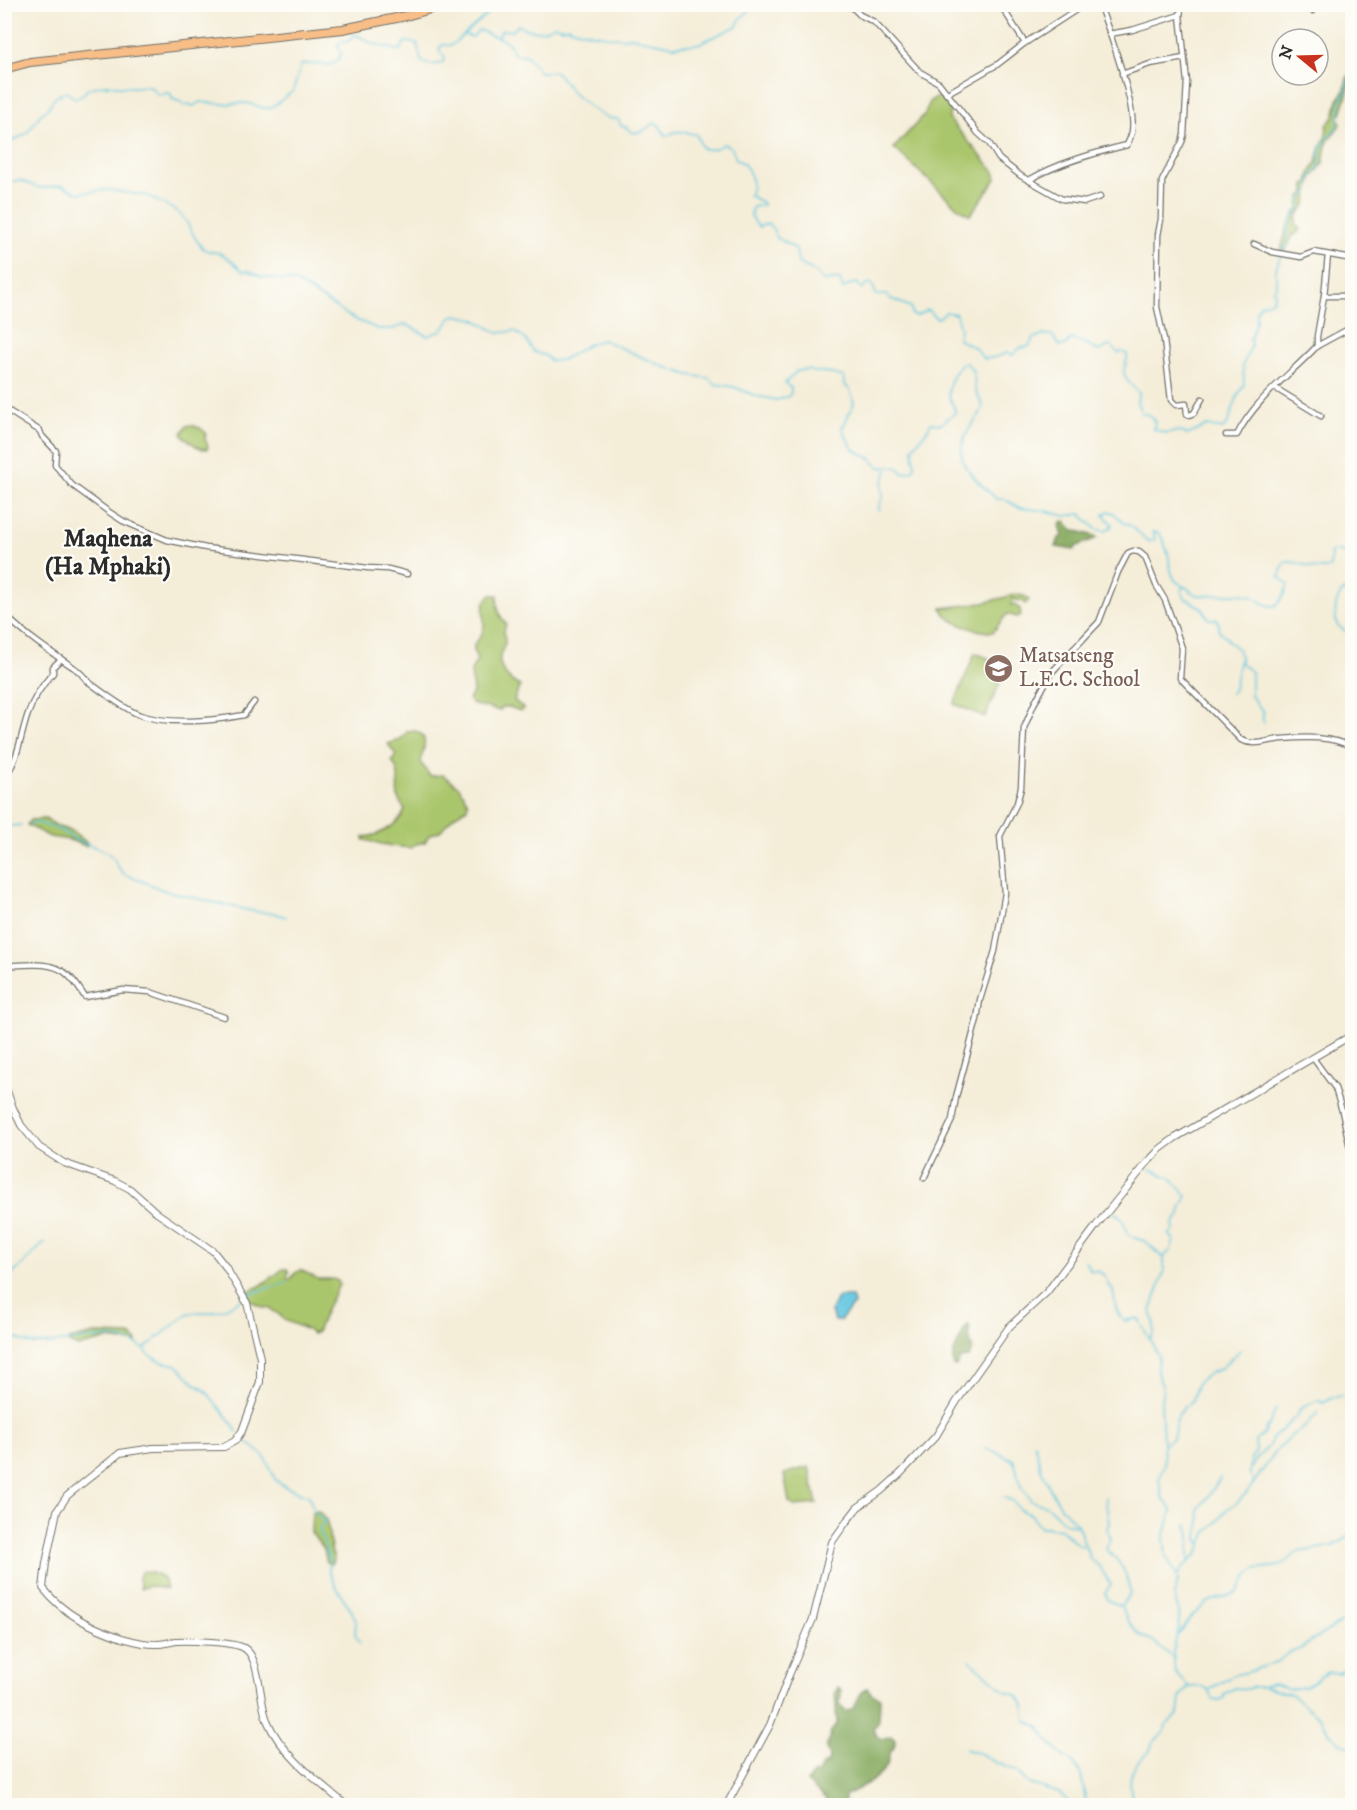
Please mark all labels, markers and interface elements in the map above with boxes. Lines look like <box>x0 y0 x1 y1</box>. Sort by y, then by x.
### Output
north arrow <box>1270 27 1330 87</box>
text: N <box>1275 43 1298 62</box>
district label: Maqhena (Ha Mphaki) <box>45 524 171 582</box>
place label: Matsatseng L.E.C. School <box>1019 643 1141 693</box>
school or university icon: Matsatseng L.E.C. School <box>982 652 1014 684</box>

